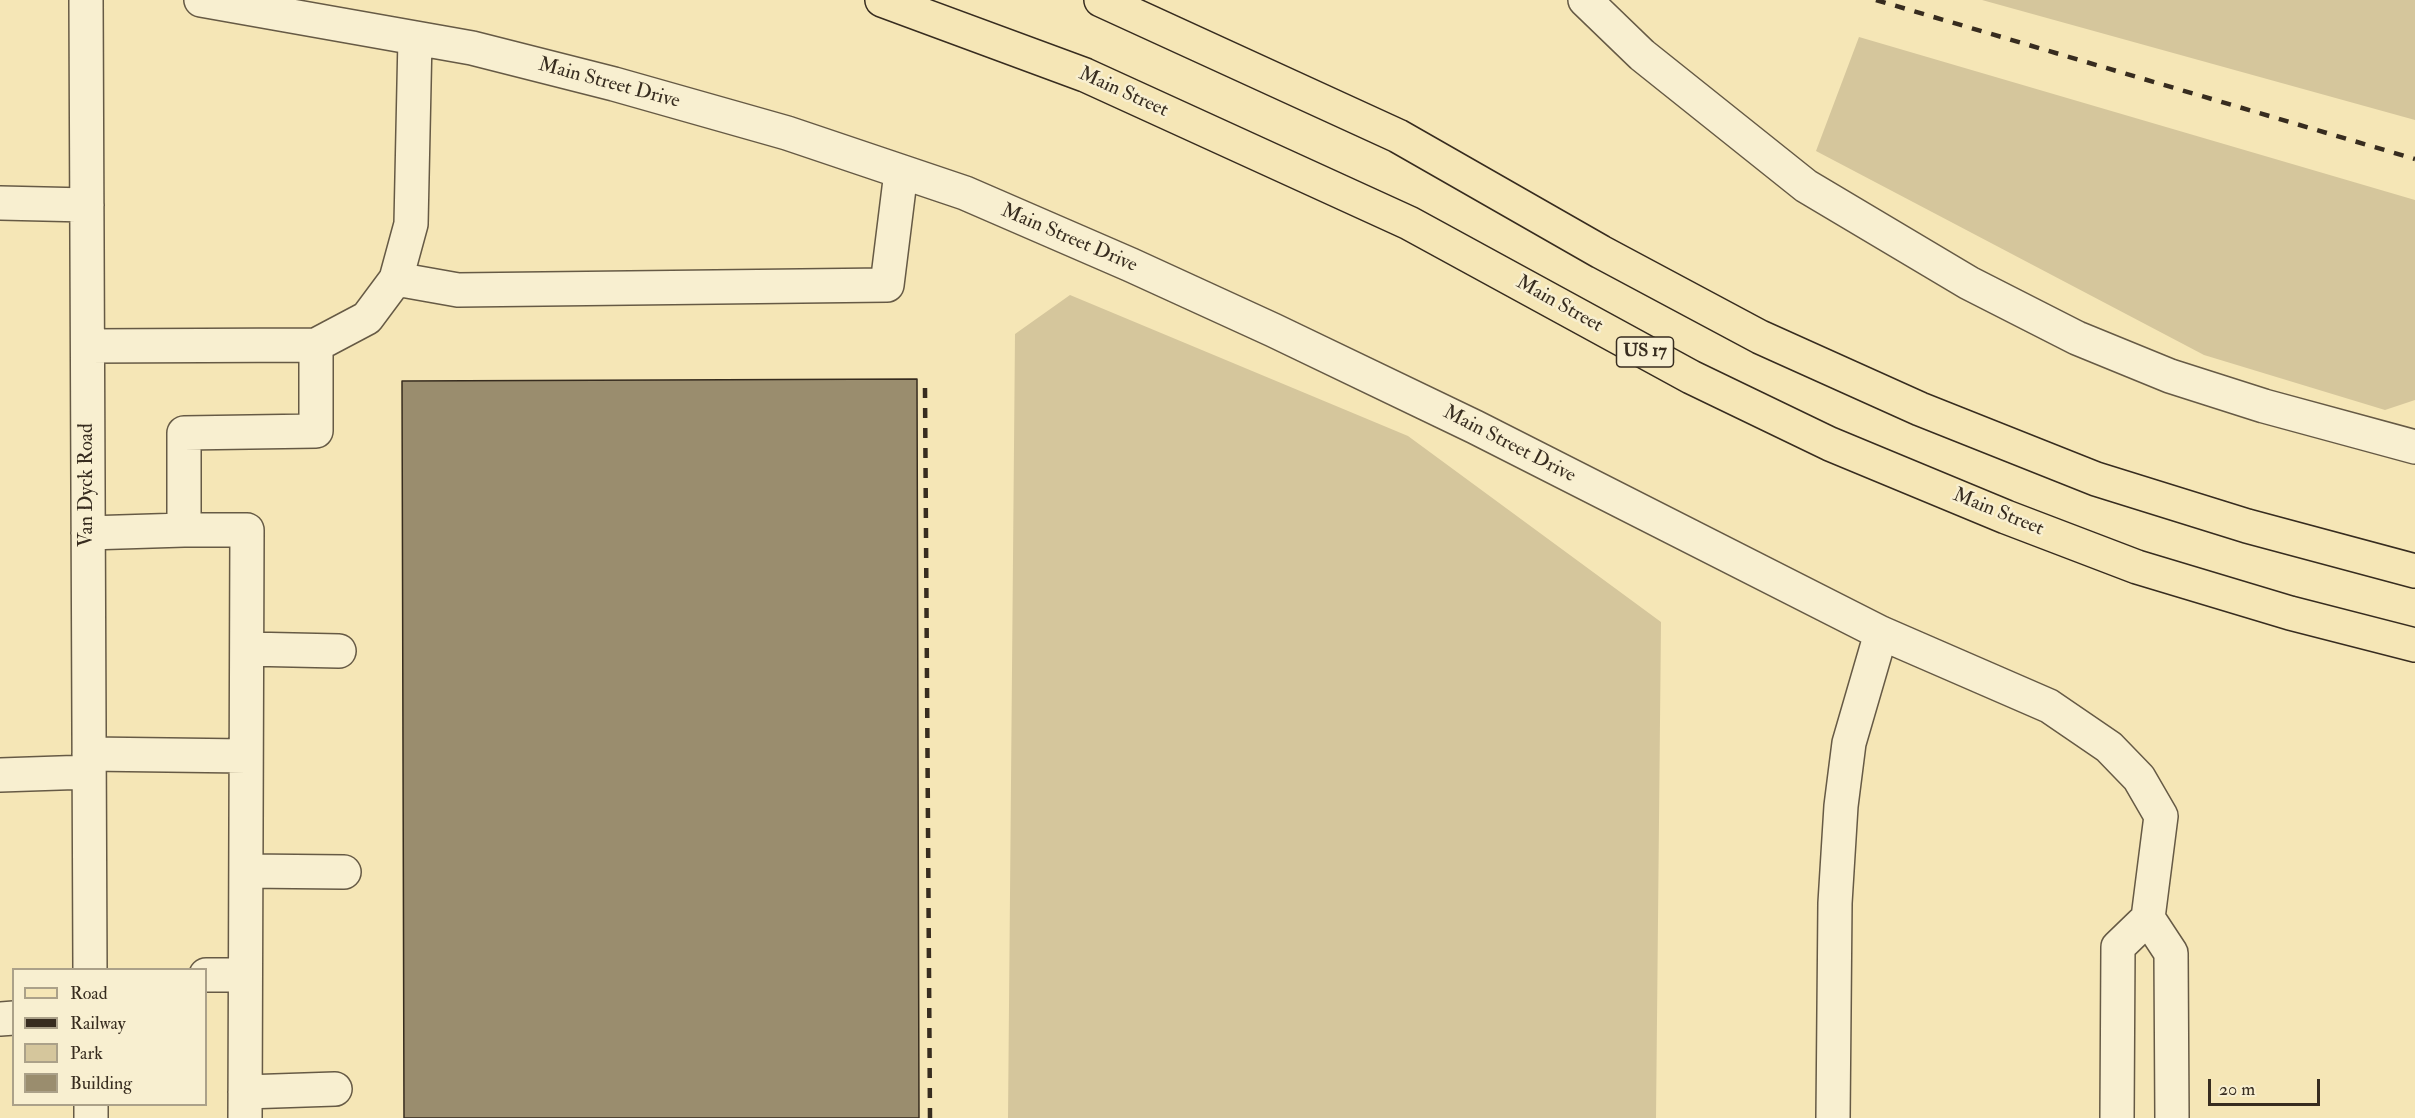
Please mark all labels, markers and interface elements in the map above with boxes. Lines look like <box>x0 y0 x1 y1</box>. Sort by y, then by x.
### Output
street label: Main Street Drive <box>536 54 682 114</box>
street label: Main Street <box>1074 63 1172 123</box>
street label: Main Street Drive <box>997 200 1141 278</box>
street label: Main Street <box>1511 271 1607 339</box>
road number: US 17 <box>1616 337 1674 367</box>
street label: Main Street Drive <box>1439 401 1579 489</box>
street label: Van Dyck Road <box>76 423 100 547</box>
street label: Main Street <box>1949 484 2047 542</box>
legend <box>12 968 207 1106</box>
text: Road <box>70 982 108 1005</box>
text: Railway <box>70 1012 126 1035</box>
text: Park <box>70 1042 103 1065</box>
scale bar <box>2211 1067 2324 1105</box>
text: Building <box>70 1072 132 1095</box>
text: 20 m <box>2219 1078 2255 1101</box>

